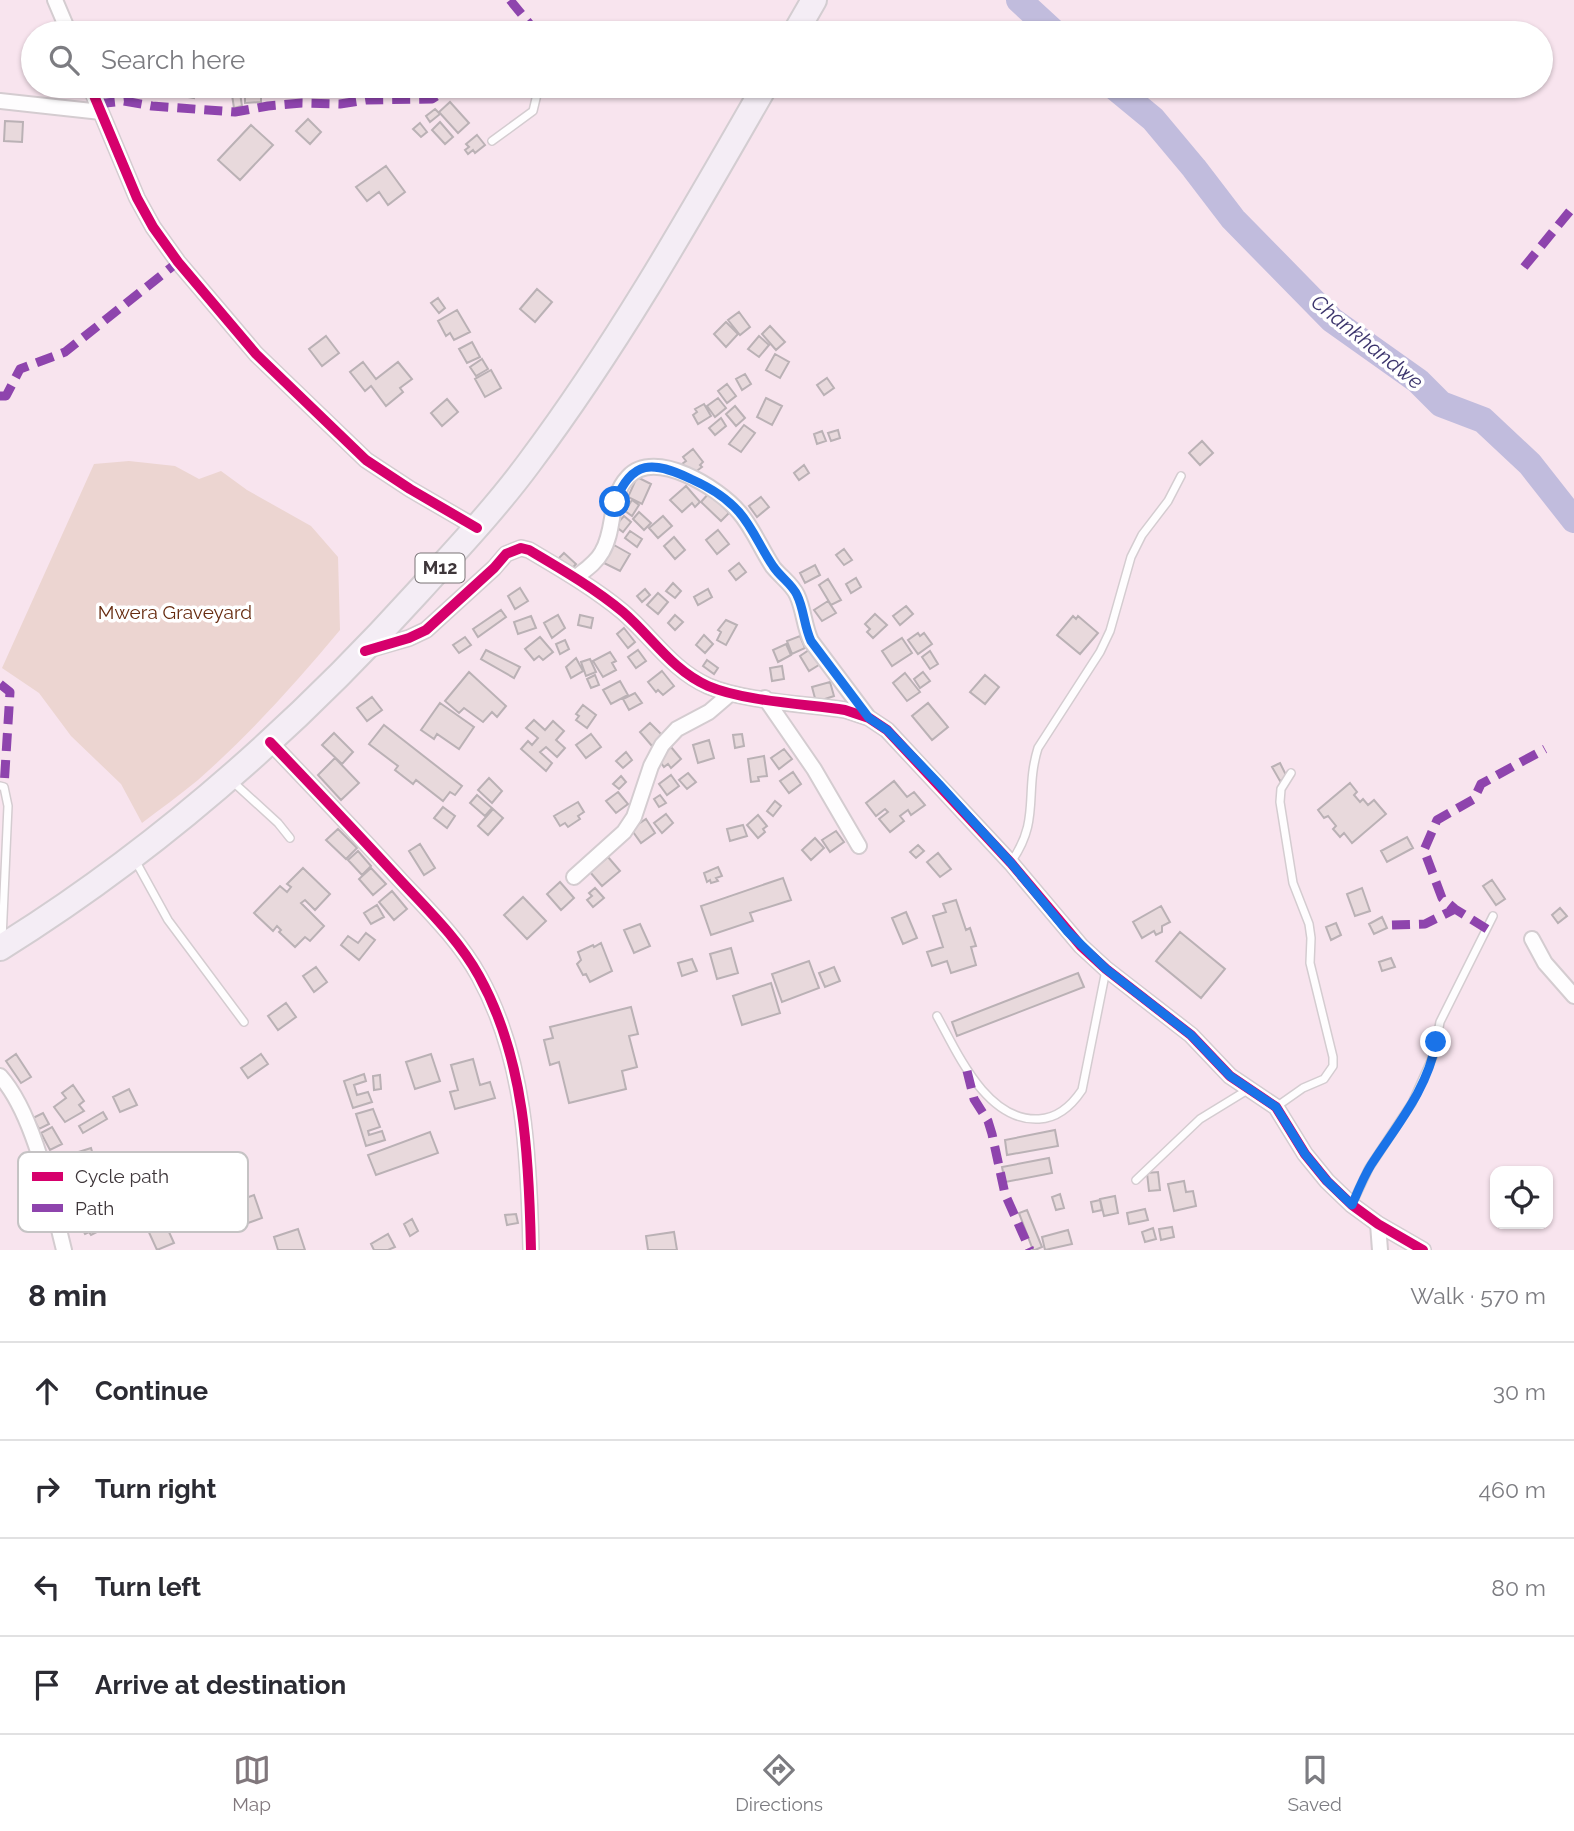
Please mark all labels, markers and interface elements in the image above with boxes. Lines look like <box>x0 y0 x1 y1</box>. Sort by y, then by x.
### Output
search box <box>21 21 1553 98</box>
icon: search <box>45 41 83 79</box>
text: Search here <box>101 45 245 75</box>
water label: Chankhandwe <box>1306 289 1428 394</box>
route start <box>599 486 630 517</box>
road number: M12 <box>416 554 464 582</box>
park label: Mwera Graveyard <box>98 601 252 623</box>
route end <box>1420 1026 1451 1057</box>
legend <box>18 1152 248 1232</box>
text: Cycle path <box>75 1165 169 1187</box>
map controls <box>1490 1166 1553 1229</box>
button: locate <box>1490 1166 1553 1229</box>
text: Path <box>75 1197 114 1219</box>
text: 8 min <box>28 1278 107 1313</box>
text: Walk · 570 m <box>1410 1282 1546 1309</box>
icon: ahead <box>28 1372 66 1410</box>
text: Continue <box>95 1376 208 1406</box>
text: 30 m <box>1493 1378 1546 1405</box>
icon: right <box>28 1470 66 1508</box>
text: Turn right <box>95 1474 216 1504</box>
text: 460 m <box>1478 1476 1546 1503</box>
icon: left <box>28 1568 66 1606</box>
text: Turn left <box>95 1572 201 1602</box>
text: 80 m <box>1491 1574 1546 1601</box>
icon: arrive <box>28 1666 66 1704</box>
text: Arrive at destination <box>95 1670 346 1700</box>
tab: Map <box>232 1751 271 1815</box>
tab: Directions <box>735 1751 823 1815</box>
tab: Saved <box>1287 1751 1342 1815</box>

